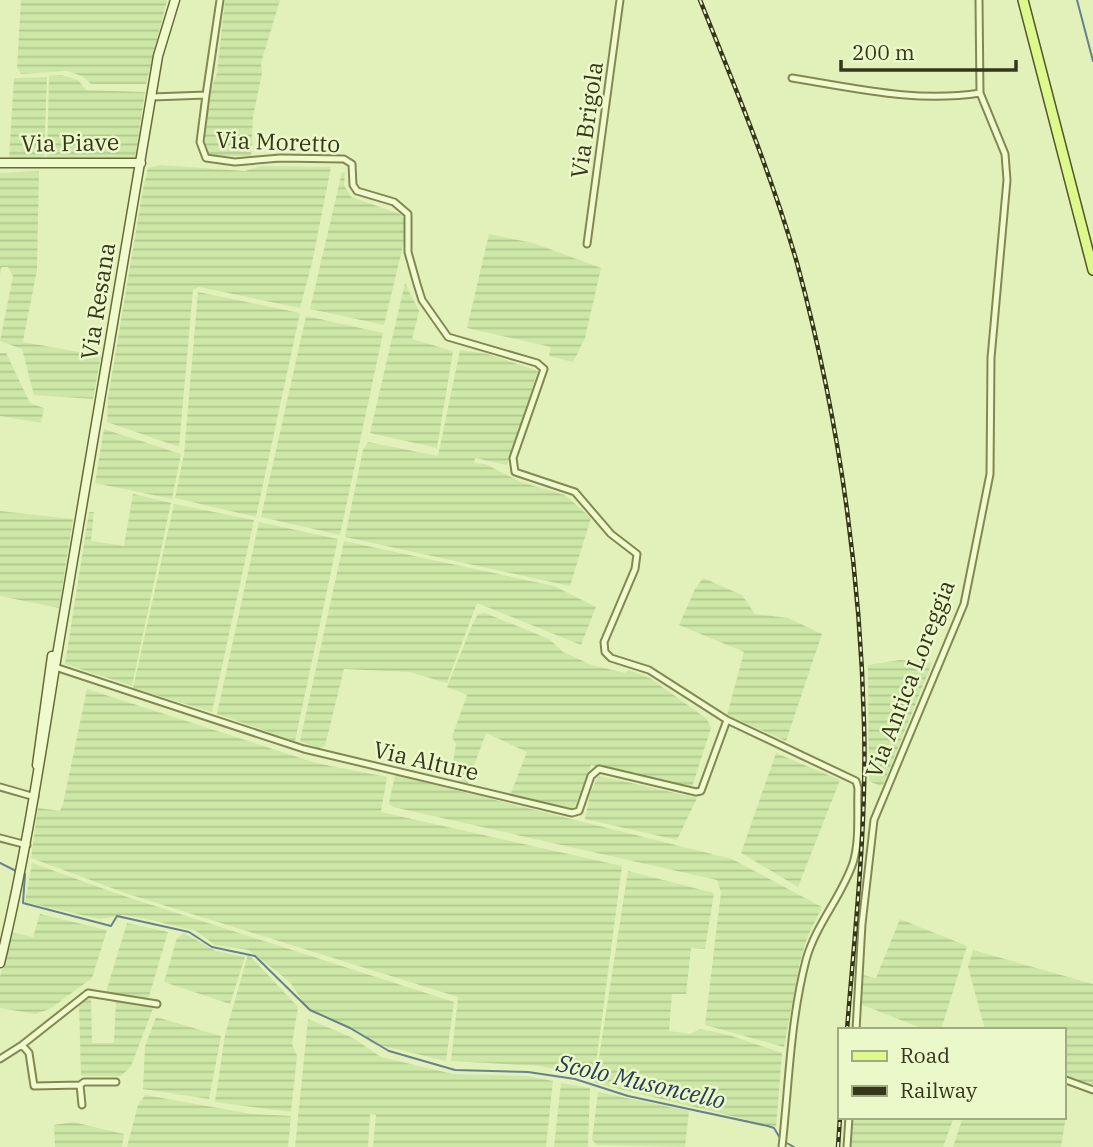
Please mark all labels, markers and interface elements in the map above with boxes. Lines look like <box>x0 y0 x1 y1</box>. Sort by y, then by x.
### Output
scale bar <box>841 28 1016 72</box>
text: 200 m <box>852 38 915 66</box>
street label: Via Brigola <box>563 60 609 180</box>
street label: Via Moretto <box>215 124 341 158</box>
street label: Via Piave <box>21 126 119 158</box>
street label: Via Resana <box>73 240 121 362</box>
street label: Via Antica Loreggia <box>858 575 961 782</box>
street label: Via Alture <box>371 733 482 787</box>
legend <box>838 1028 1065 1119</box>
text: Road <box>900 1041 950 1069</box>
water label: Scolo Musoncello <box>553 1046 729 1116</box>
text: Railway <box>900 1076 978 1104</box>

